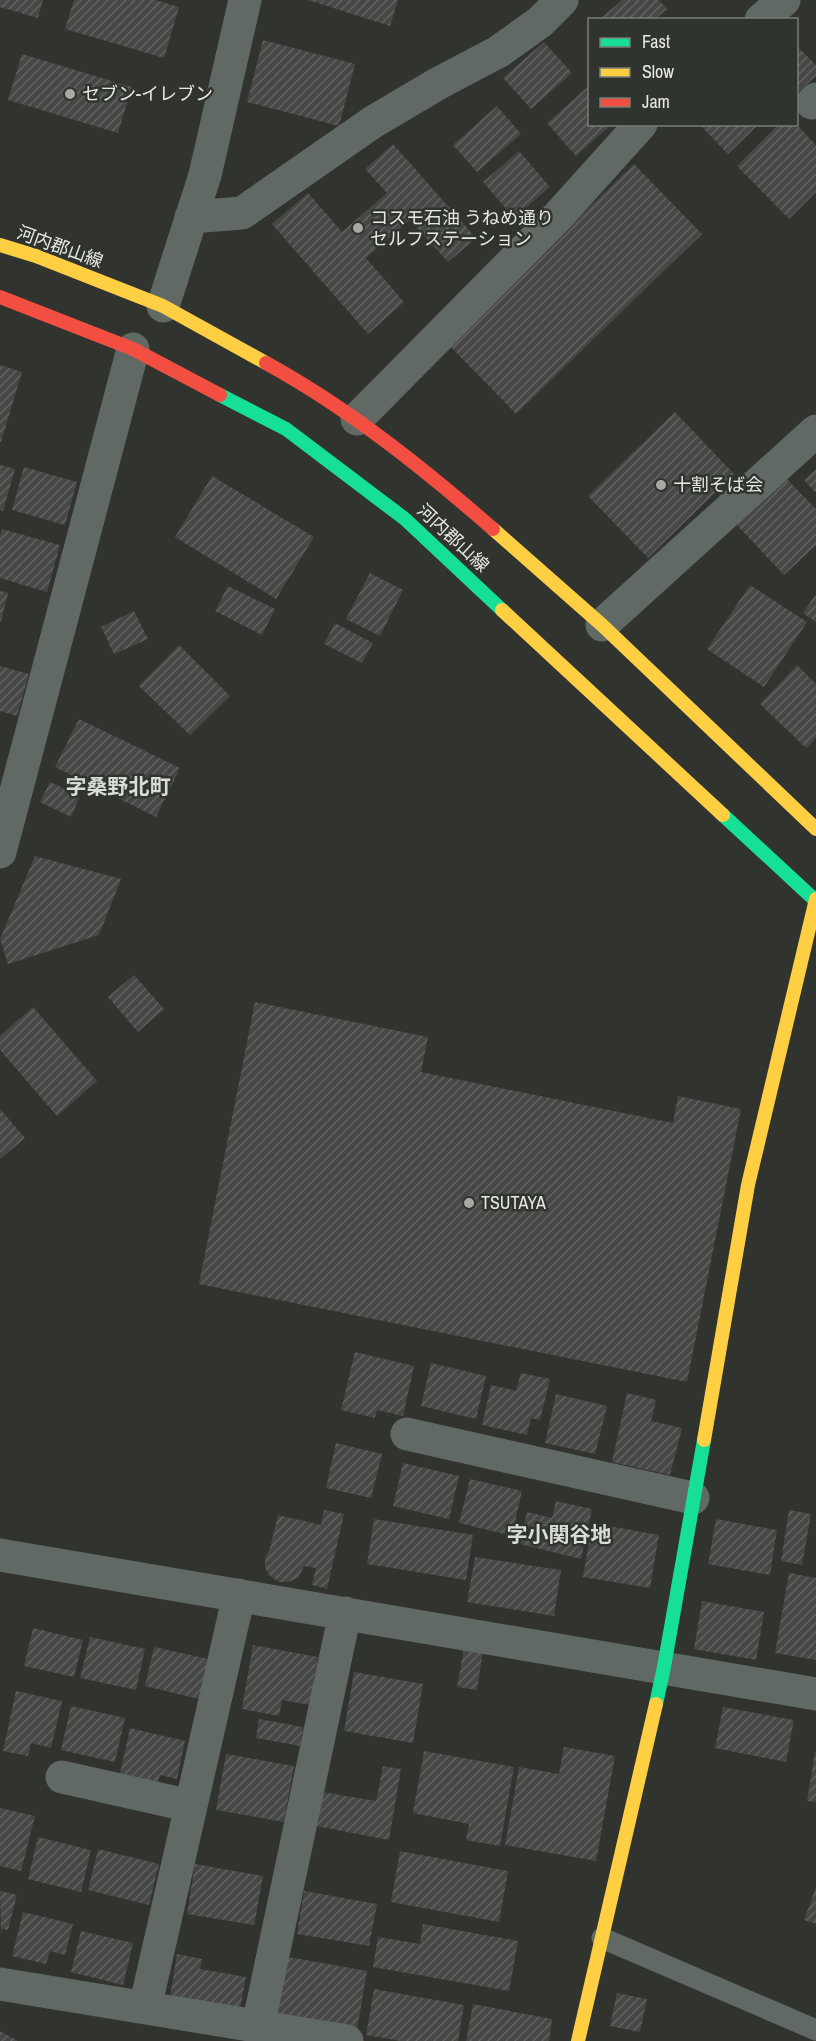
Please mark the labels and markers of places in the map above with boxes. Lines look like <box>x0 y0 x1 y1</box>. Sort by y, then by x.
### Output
place label: セブン-イレブン <box>82 81 213 106</box>
marker: セブン-イレブン <box>63 87 77 101</box>
place label: コスモ石油 うねめ通り セルフステーション <box>370 205 554 251</box>
marker: コスモ石油 うねめ通り セルフステーション <box>351 221 365 235</box>
place label: 十割そば会 <box>673 472 763 497</box>
marker: 十割そば会 <box>654 478 668 492</box>
place label: TSUTAYA <box>481 1190 546 1215</box>
marker: TSUTAYA <box>462 1196 476 1210</box>

